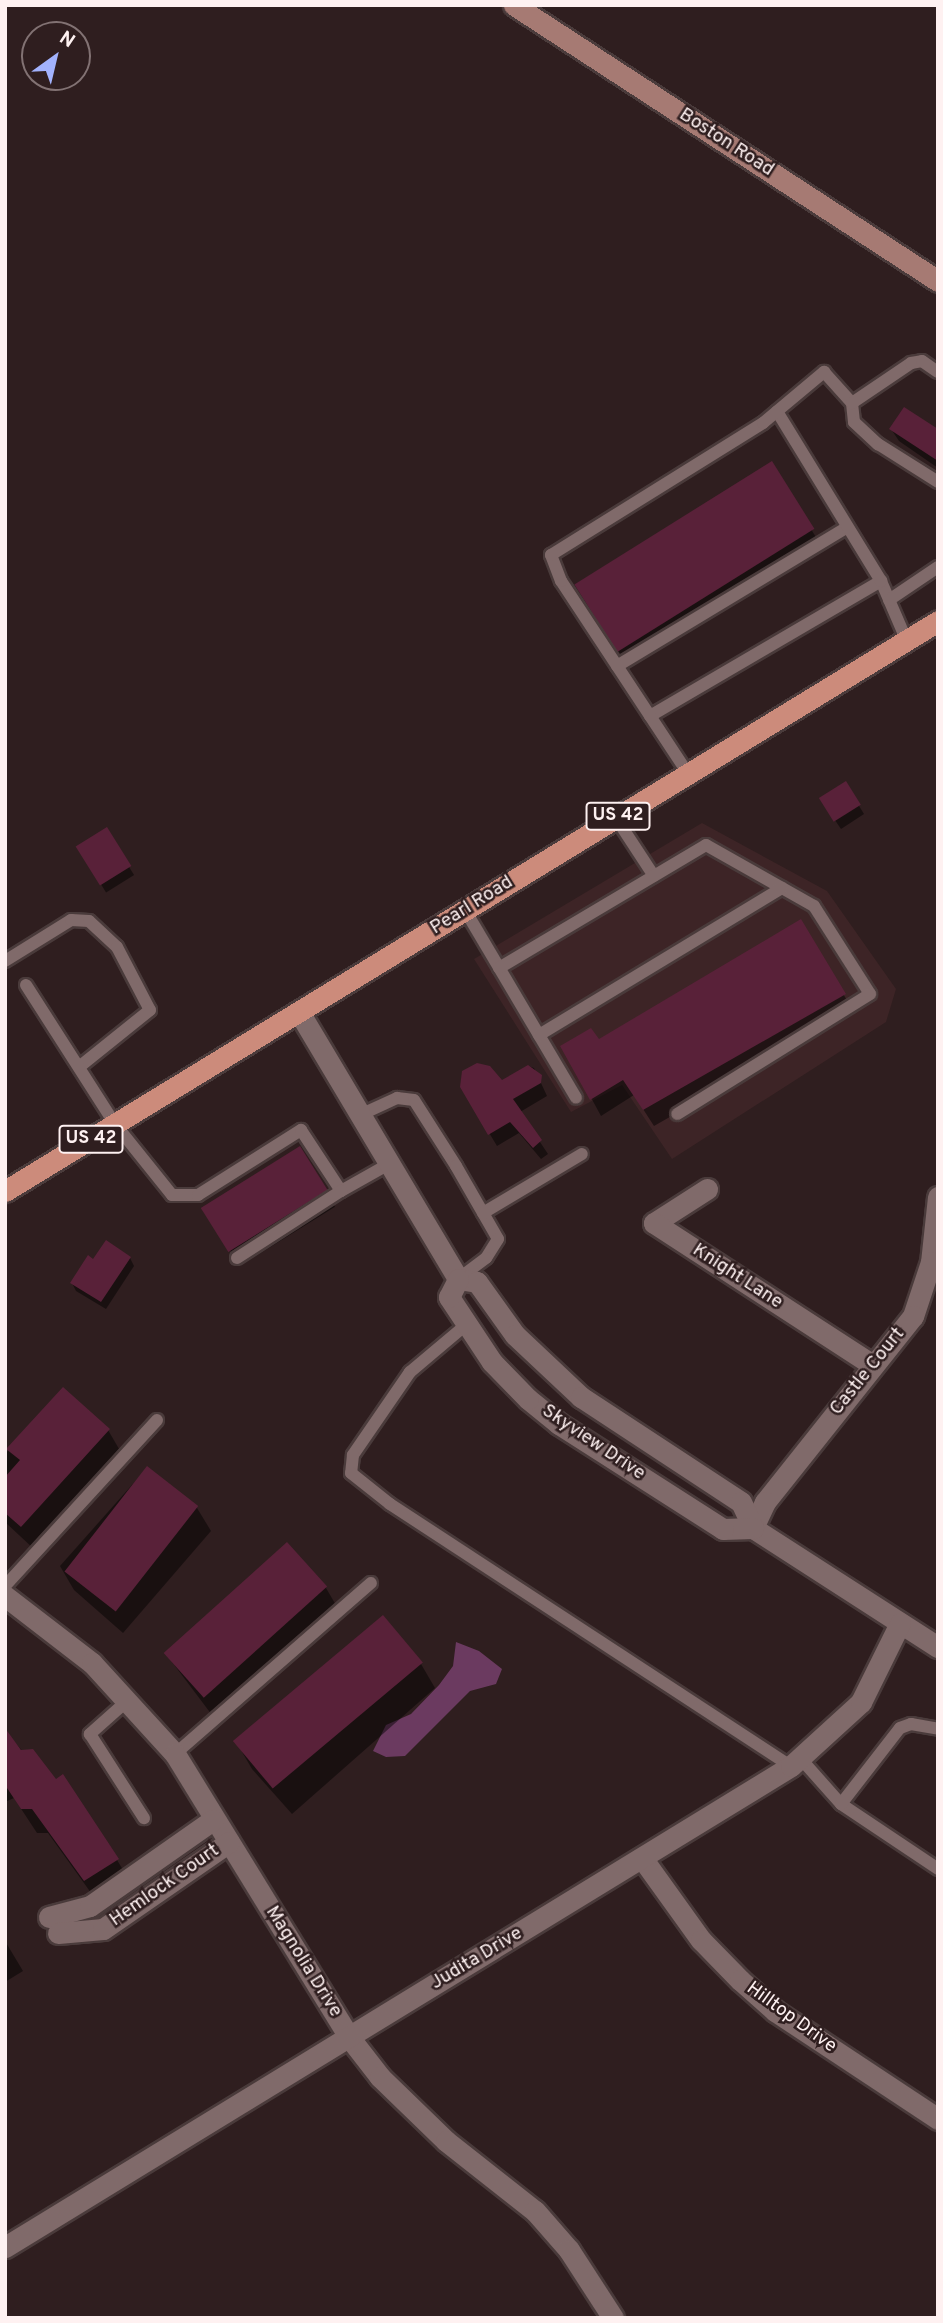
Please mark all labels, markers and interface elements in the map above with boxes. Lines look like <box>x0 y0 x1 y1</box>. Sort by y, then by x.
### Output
north arrow <box>21 21 91 91</box>
text: N <box>54 26 79 54</box>
street label: Boston Road <box>674 104 778 182</box>
road number: US 42 <box>585 802 651 830</box>
street label: Pearl Road <box>426 872 518 940</box>
road number: US 42 <box>58 1124 124 1154</box>
street label: Knight Lane <box>688 1239 786 1315</box>
street label: Castle Court <box>826 1324 910 1420</box>
street label: Skyview Drive <box>537 1400 649 1486</box>
street label: Hemlock Court <box>106 1840 224 1932</box>
street label: Magnolia Drive <box>260 1902 346 2022</box>
street label: Judita Drive <box>427 1923 527 1995</box>
street label: Hilltop Drive <box>742 1978 840 2058</box>

